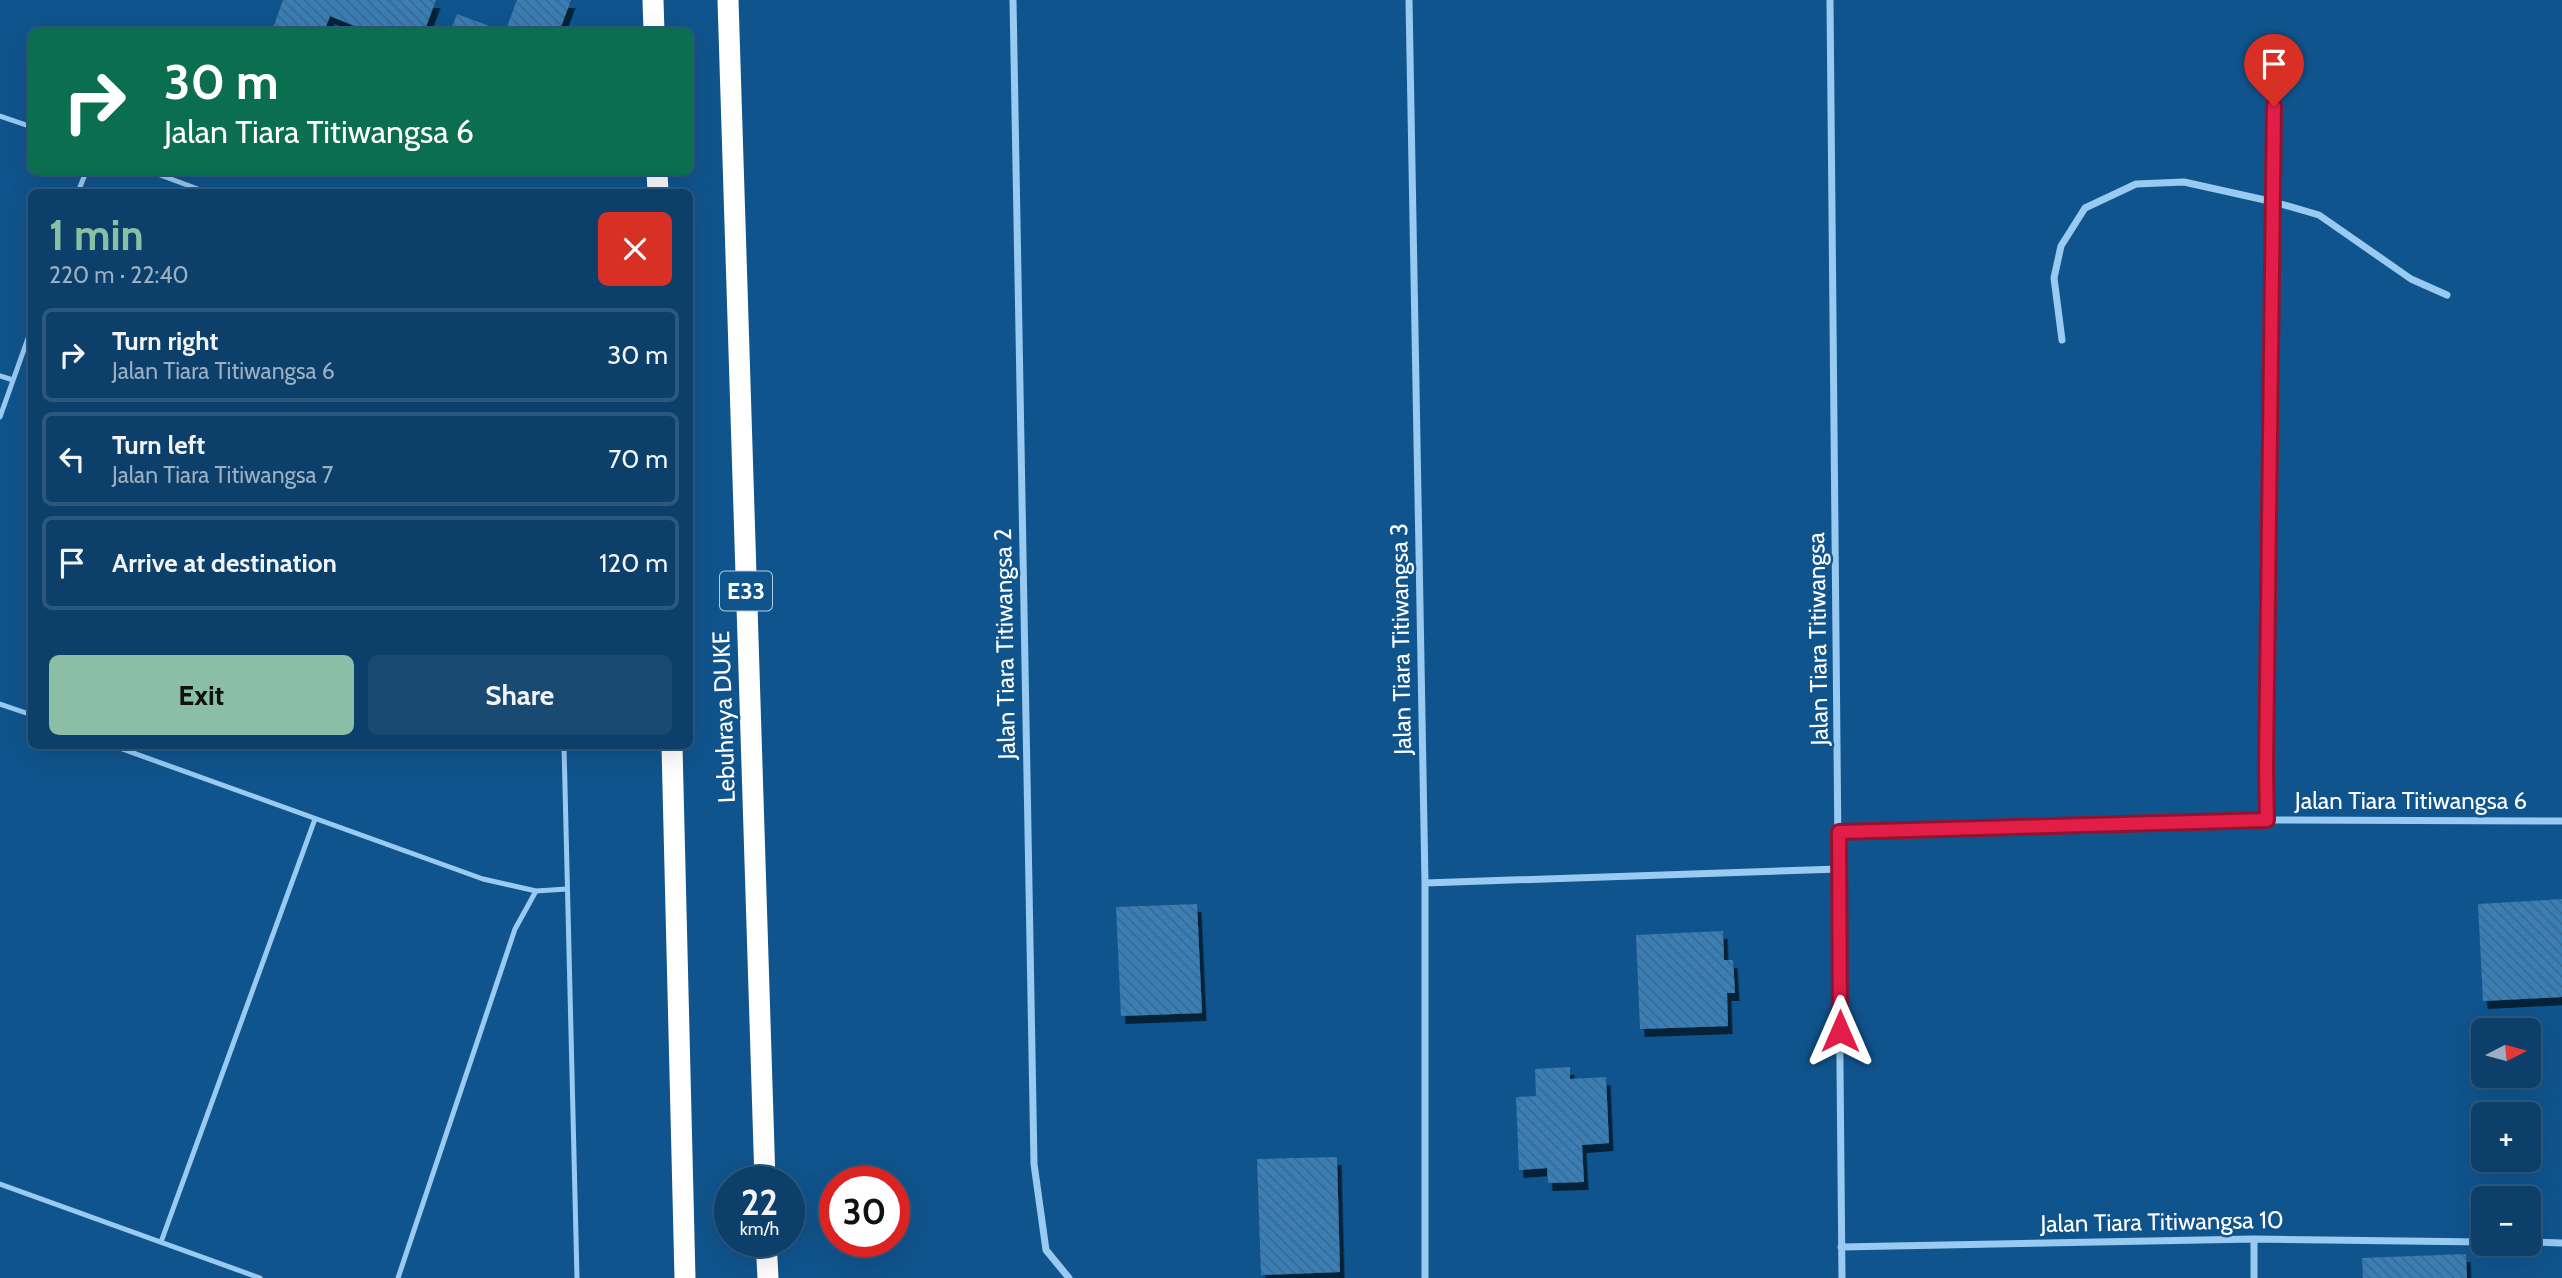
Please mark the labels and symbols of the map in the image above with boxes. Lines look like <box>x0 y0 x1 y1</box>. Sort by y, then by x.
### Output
pin <box>2244 34 2304 106</box>
street label: Jalan Tiara Titiwangsa 3 <box>1384 523 1417 756</box>
street label: Jalan Tiara Titiwangsa 2 <box>988 528 1021 761</box>
street label: Jalan Tiara Titiwangsa <box>1801 532 1834 747</box>
road number: E33 <box>720 572 772 610</box>
street label: Lebuhraya DUKE <box>706 631 741 803</box>
street label: Jalan Tiara Titiwangsa 6 <box>2294 786 2527 815</box>
position arrow <box>1803 994 1877 1068</box>
north arrow <box>2471 1018 2541 1088</box>
speed limit sign: 30 <box>819 1166 910 1257</box>
street label: Jalan Tiara Titiwangsa 10 <box>2039 1205 2284 1238</box>

